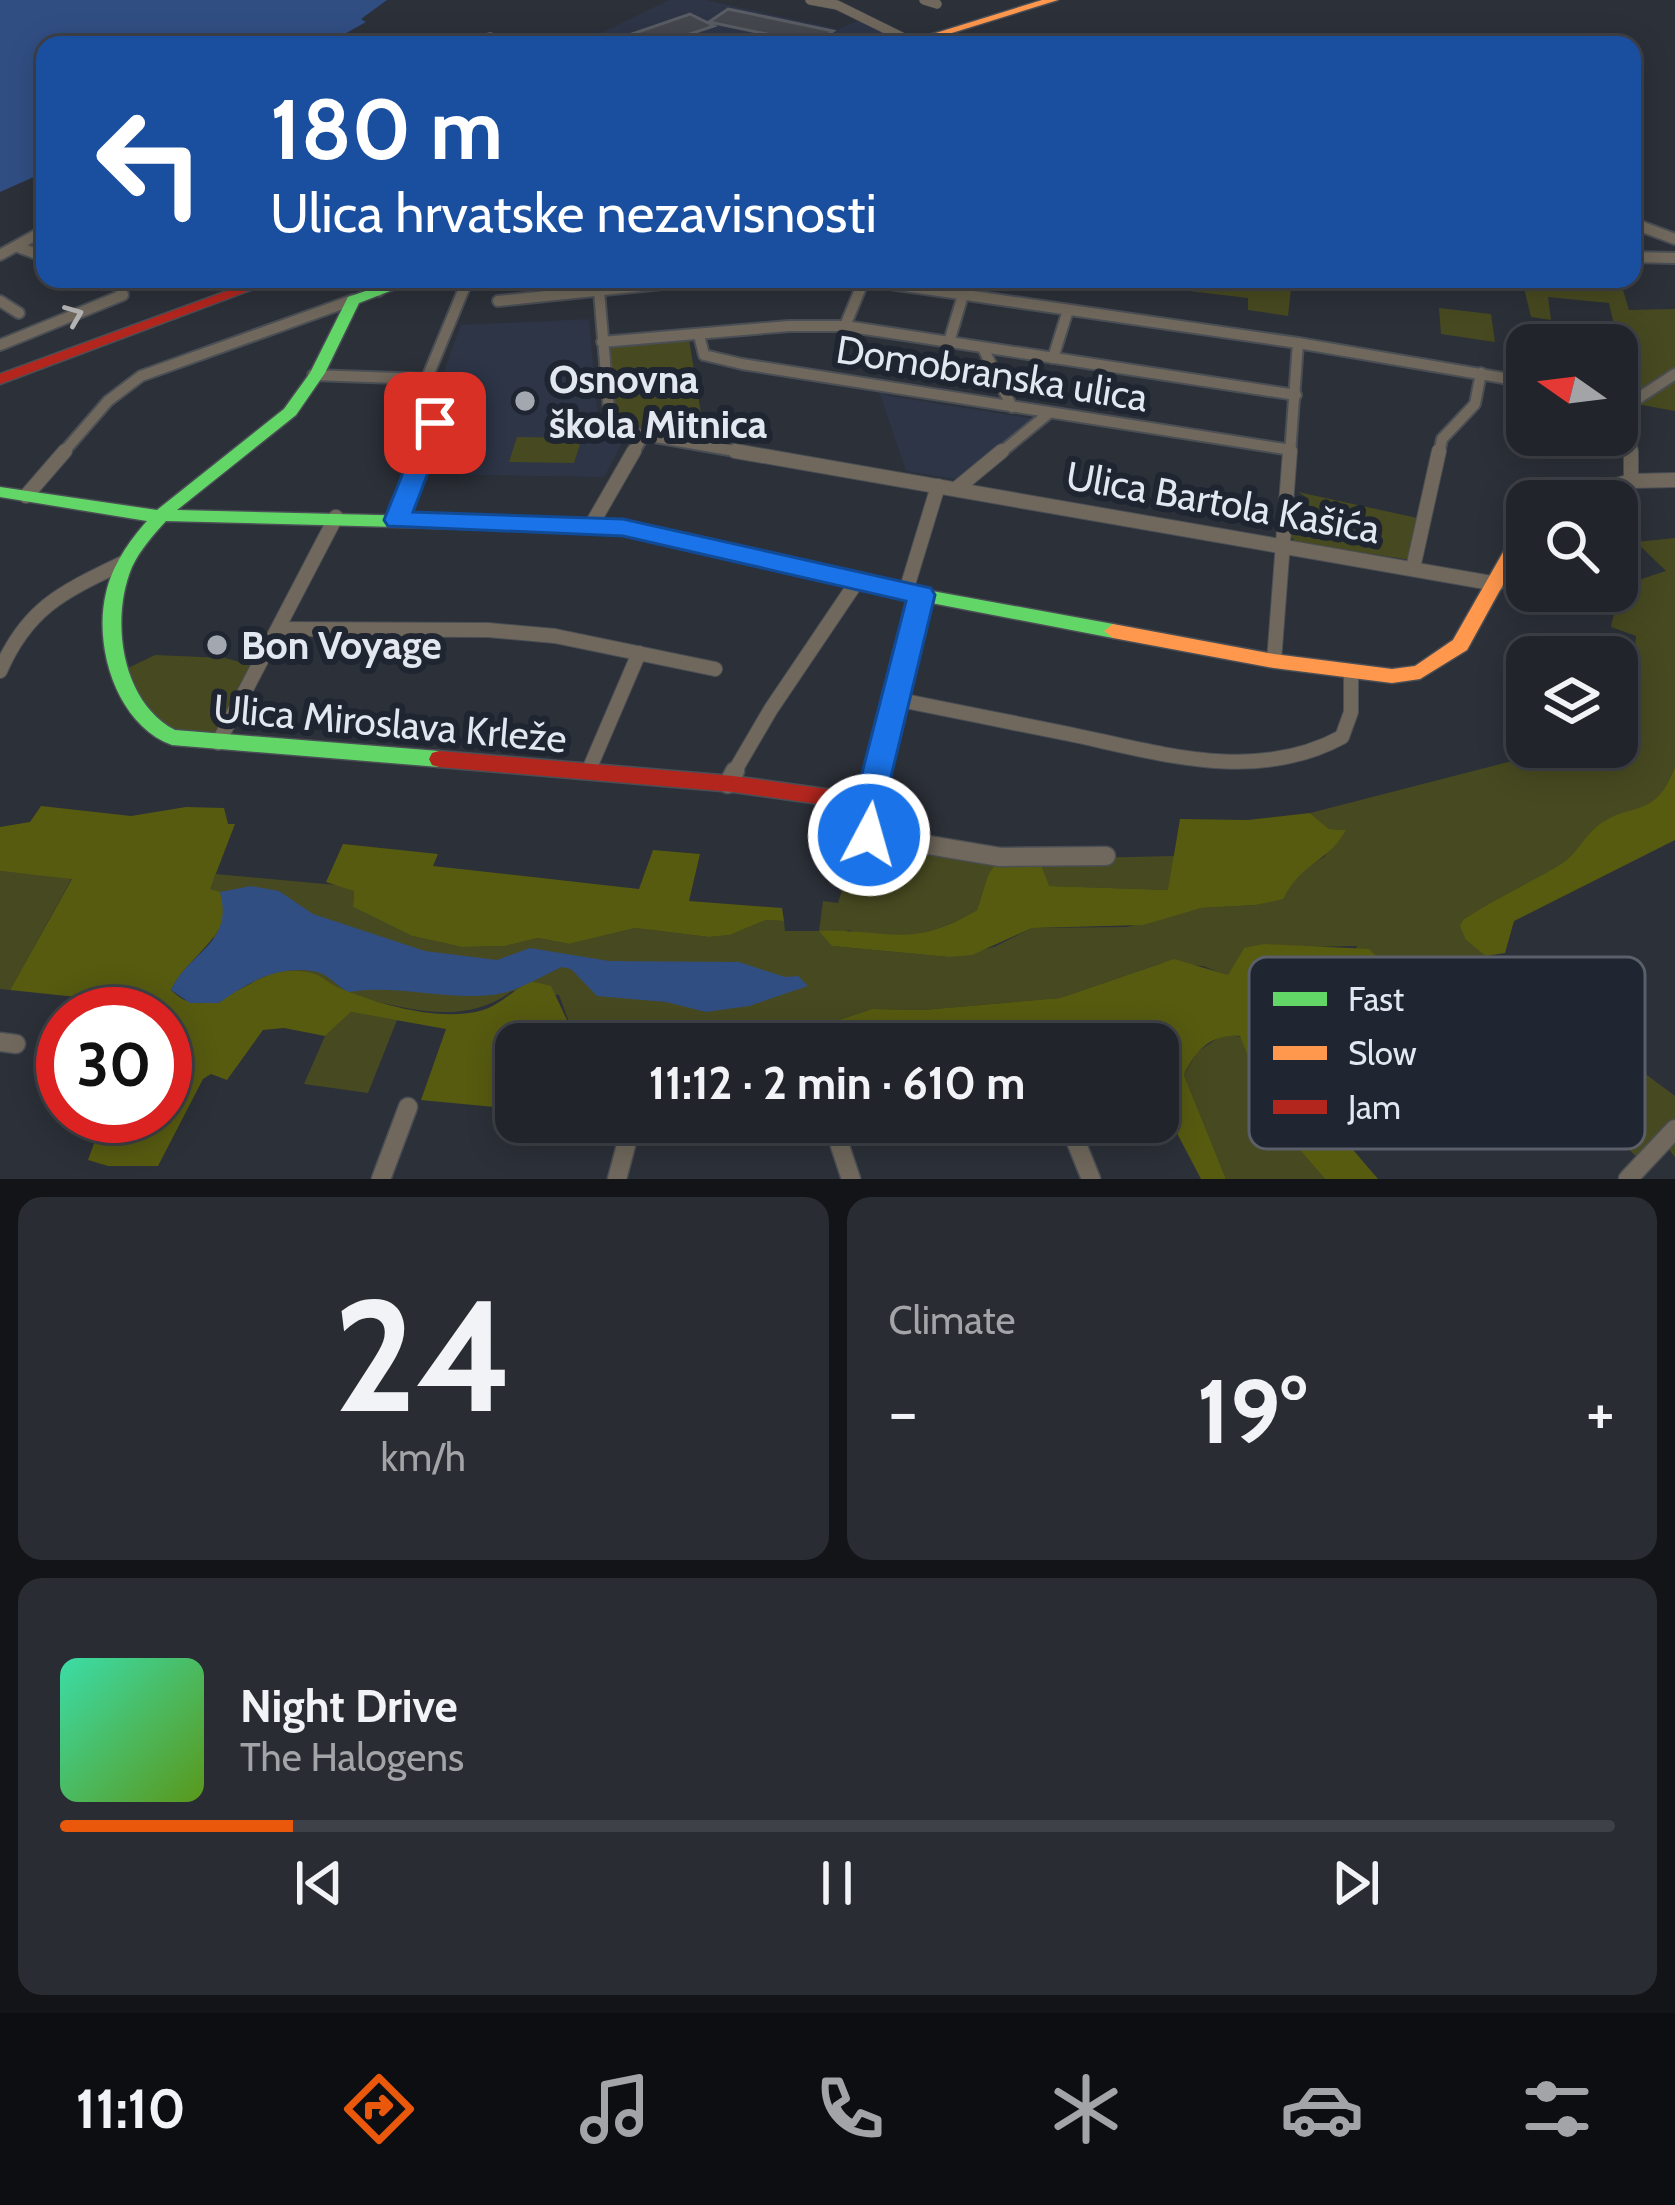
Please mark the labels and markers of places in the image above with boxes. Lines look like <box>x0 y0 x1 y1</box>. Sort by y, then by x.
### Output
place label: Osnovna škola Mitnica <box>549 355 767 448</box>
pin <box>384 372 486 474</box>
marker: Osnovna škola Mitnica <box>512 388 538 414</box>
place label: Bon Voyage <box>241 621 441 669</box>
marker: Bon Voyage <box>204 632 230 658</box>

